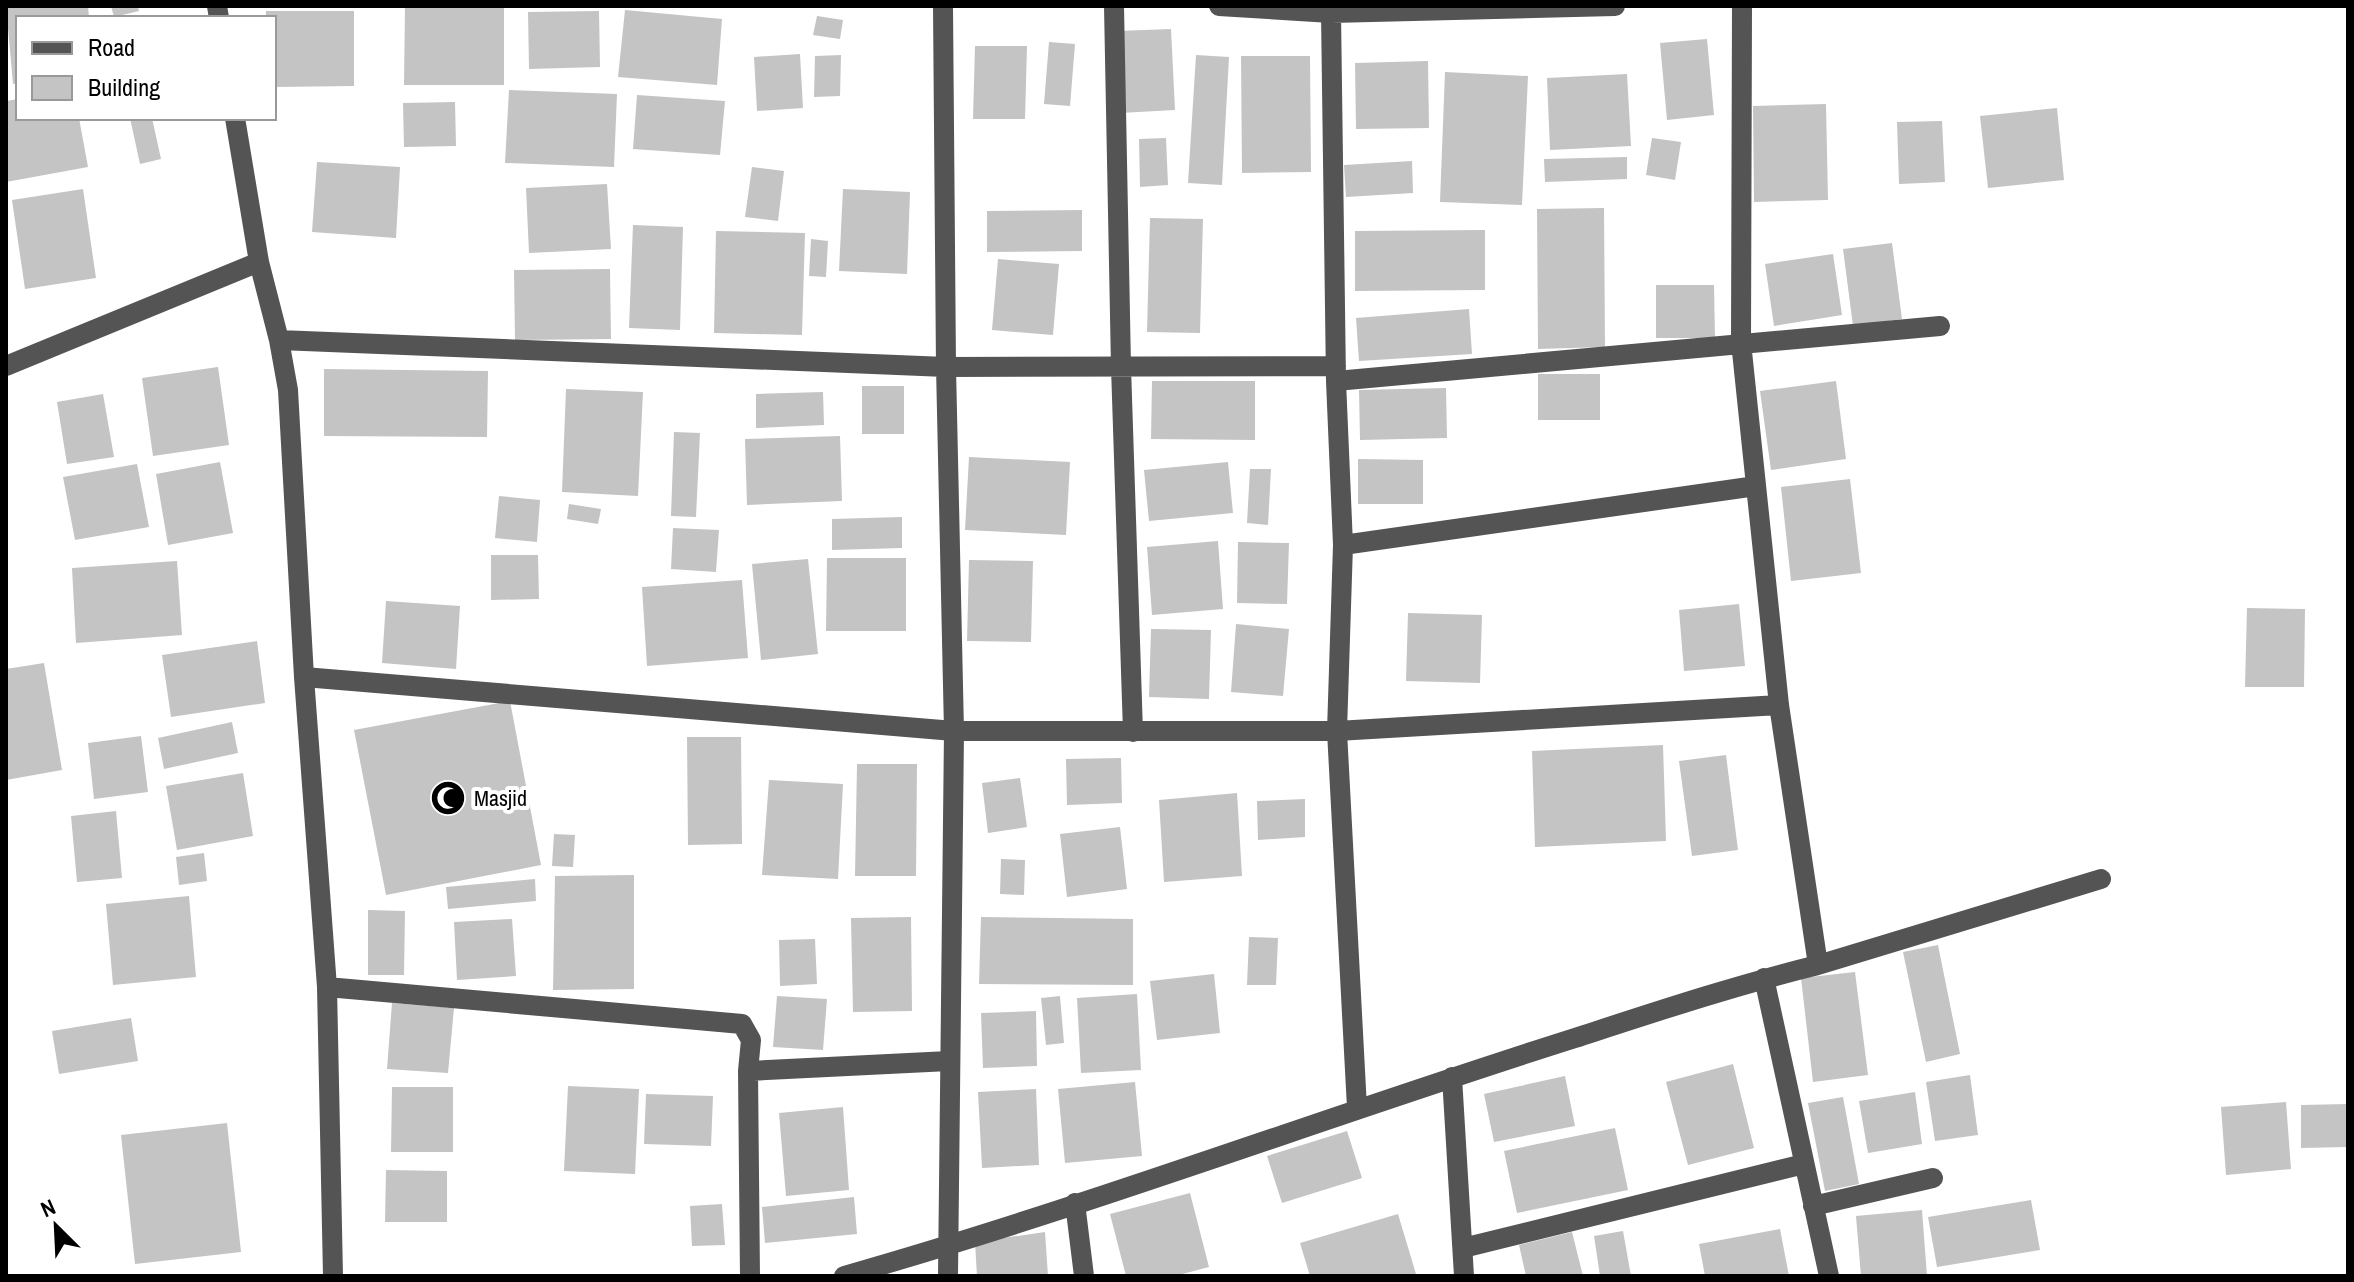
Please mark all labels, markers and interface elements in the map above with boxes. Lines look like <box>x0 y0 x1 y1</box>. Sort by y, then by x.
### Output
legend <box>16 16 276 120</box>
text: Road <box>88 31 135 63</box>
text: Building <box>88 71 160 103</box>
mosque icon: Masjid <box>429 779 467 817</box>
place label: Masjid <box>474 783 527 813</box>
north arrow <box>16 1186 96 1266</box>
text: N <box>36 1191 60 1224</box>

